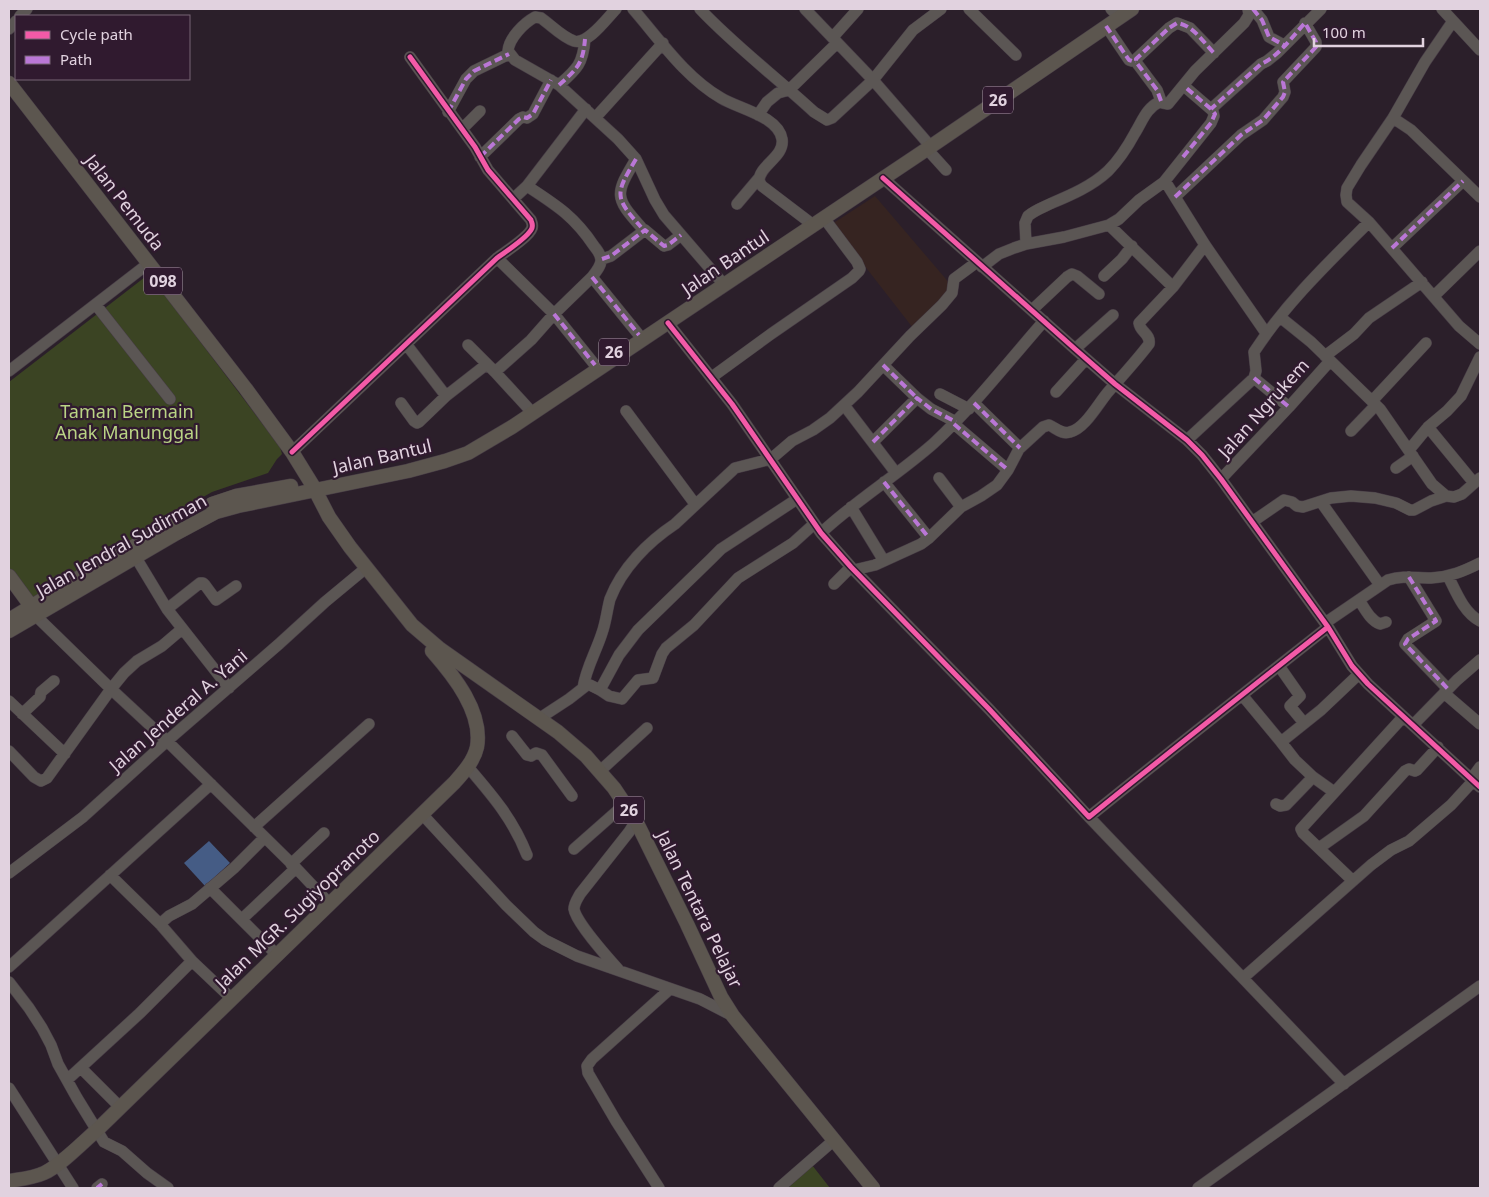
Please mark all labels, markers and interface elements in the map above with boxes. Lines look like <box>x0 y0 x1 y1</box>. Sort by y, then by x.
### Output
legend <box>15 15 190 80</box>
scale bar <box>1314 15 1423 47</box>
text: 100 m <box>1322 22 1366 42</box>
text: Cycle path <box>60 24 133 44</box>
text: Path <box>60 49 92 69</box>
road number: 26 <box>983 86 1013 114</box>
street label: Jalan Pemuda <box>79 147 170 255</box>
street label: Jalan Bantul <box>675 224 773 301</box>
road number: 098 <box>144 268 182 294</box>
road number: 26 <box>599 338 629 366</box>
street label: Jalan Ngrukem <box>1211 353 1314 464</box>
park label: Taman Bermain Anak Manunggal <box>55 399 199 444</box>
street label: Jalan Bantul <box>328 433 434 479</box>
street label: Jalan Jendral Sudirman <box>30 488 211 603</box>
street label: Jalan Jenderal A. Yani <box>102 643 252 778</box>
road number: 26 <box>614 796 644 824</box>
street label: Jalan MGR. Sugiyopranoto <box>208 824 385 995</box>
street label: Jalan Tentara Pelajar <box>651 825 749 992</box>

